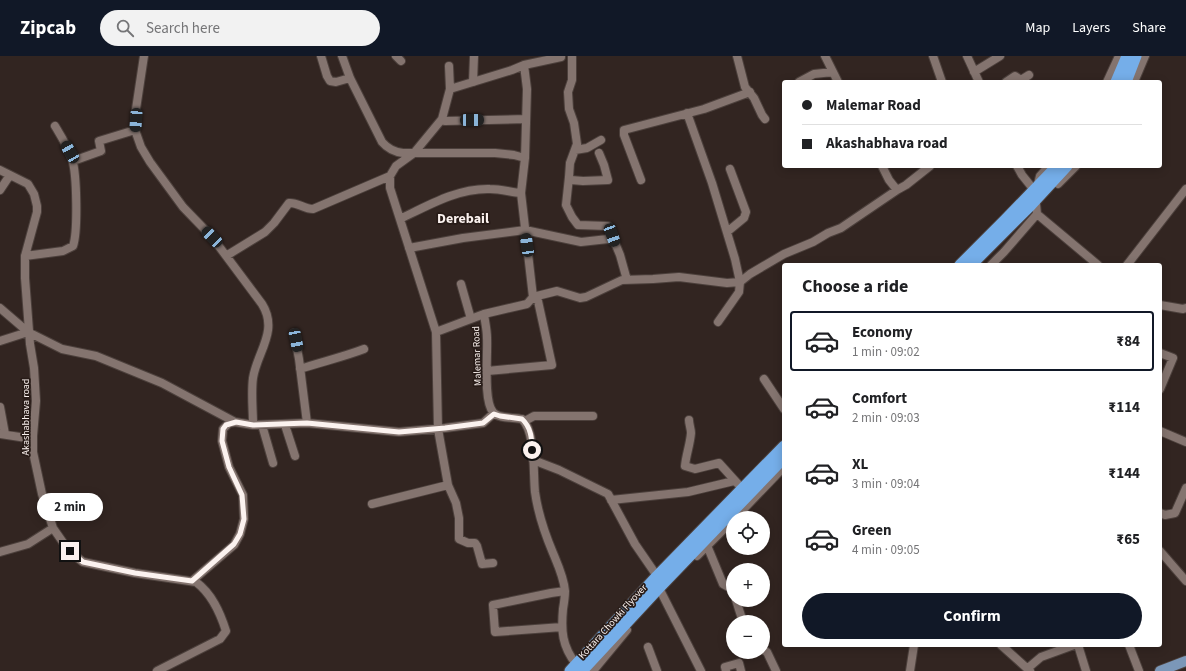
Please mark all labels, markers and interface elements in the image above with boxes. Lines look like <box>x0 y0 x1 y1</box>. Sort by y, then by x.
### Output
search box <box>100 10 380 46</box>
text: Zipcab <box>20 15 76 42</box>
icon: search <box>114 17 136 39</box>
text: Search here <box>146 18 220 39</box>
text: Map <box>1025 18 1050 38</box>
text: Layers <box>1072 18 1110 38</box>
text: Share <box>1132 18 1166 38</box>
text: Malemar Road <box>826 95 921 116</box>
car <box>129 108 143 132</box>
car <box>460 114 484 126</box>
text: Akashabhava road <box>826 133 948 154</box>
car <box>59 139 81 165</box>
district label: Derebail <box>437 209 489 229</box>
car <box>602 222 622 248</box>
car <box>199 224 225 250</box>
car <box>519 232 535 258</box>
text: Choose a ride <box>802 274 908 299</box>
text: Economy <box>852 322 913 343</box>
icon: car <box>804 323 840 359</box>
street label: Malemar Road <box>469 326 485 386</box>
car <box>288 327 304 353</box>
text: ₹84 <box>1116 331 1140 352</box>
text: 1 min · 09:02 <box>852 343 920 361</box>
street label: Akashabhava road <box>19 379 33 455</box>
text: Comfort <box>852 388 907 409</box>
icon: car <box>804 389 840 425</box>
text: ₹114 <box>1108 397 1140 418</box>
text: 2 min · 09:03 <box>852 409 920 427</box>
route start <box>523 441 541 459</box>
text: XL <box>852 454 868 475</box>
icon: car <box>804 455 840 491</box>
text: ₹144 <box>1108 463 1140 484</box>
text: 3 min · 09:04 <box>852 475 920 493</box>
callout: 2 min <box>37 493 103 521</box>
text: 2 min <box>54 498 86 516</box>
map controls <box>726 511 770 659</box>
button: locate <box>726 511 770 555</box>
text: Green <box>852 520 892 541</box>
icon: car <box>804 521 840 557</box>
text: ₹65 <box>1116 529 1140 550</box>
text: 4 min · 09:05 <box>852 541 920 559</box>
route end <box>61 542 79 560</box>
button: + <box>726 563 770 607</box>
street label: Kottara Chowki Flyover <box>575 581 651 662</box>
button: Confirm <box>802 593 1142 639</box>
button: − <box>726 615 770 659</box>

